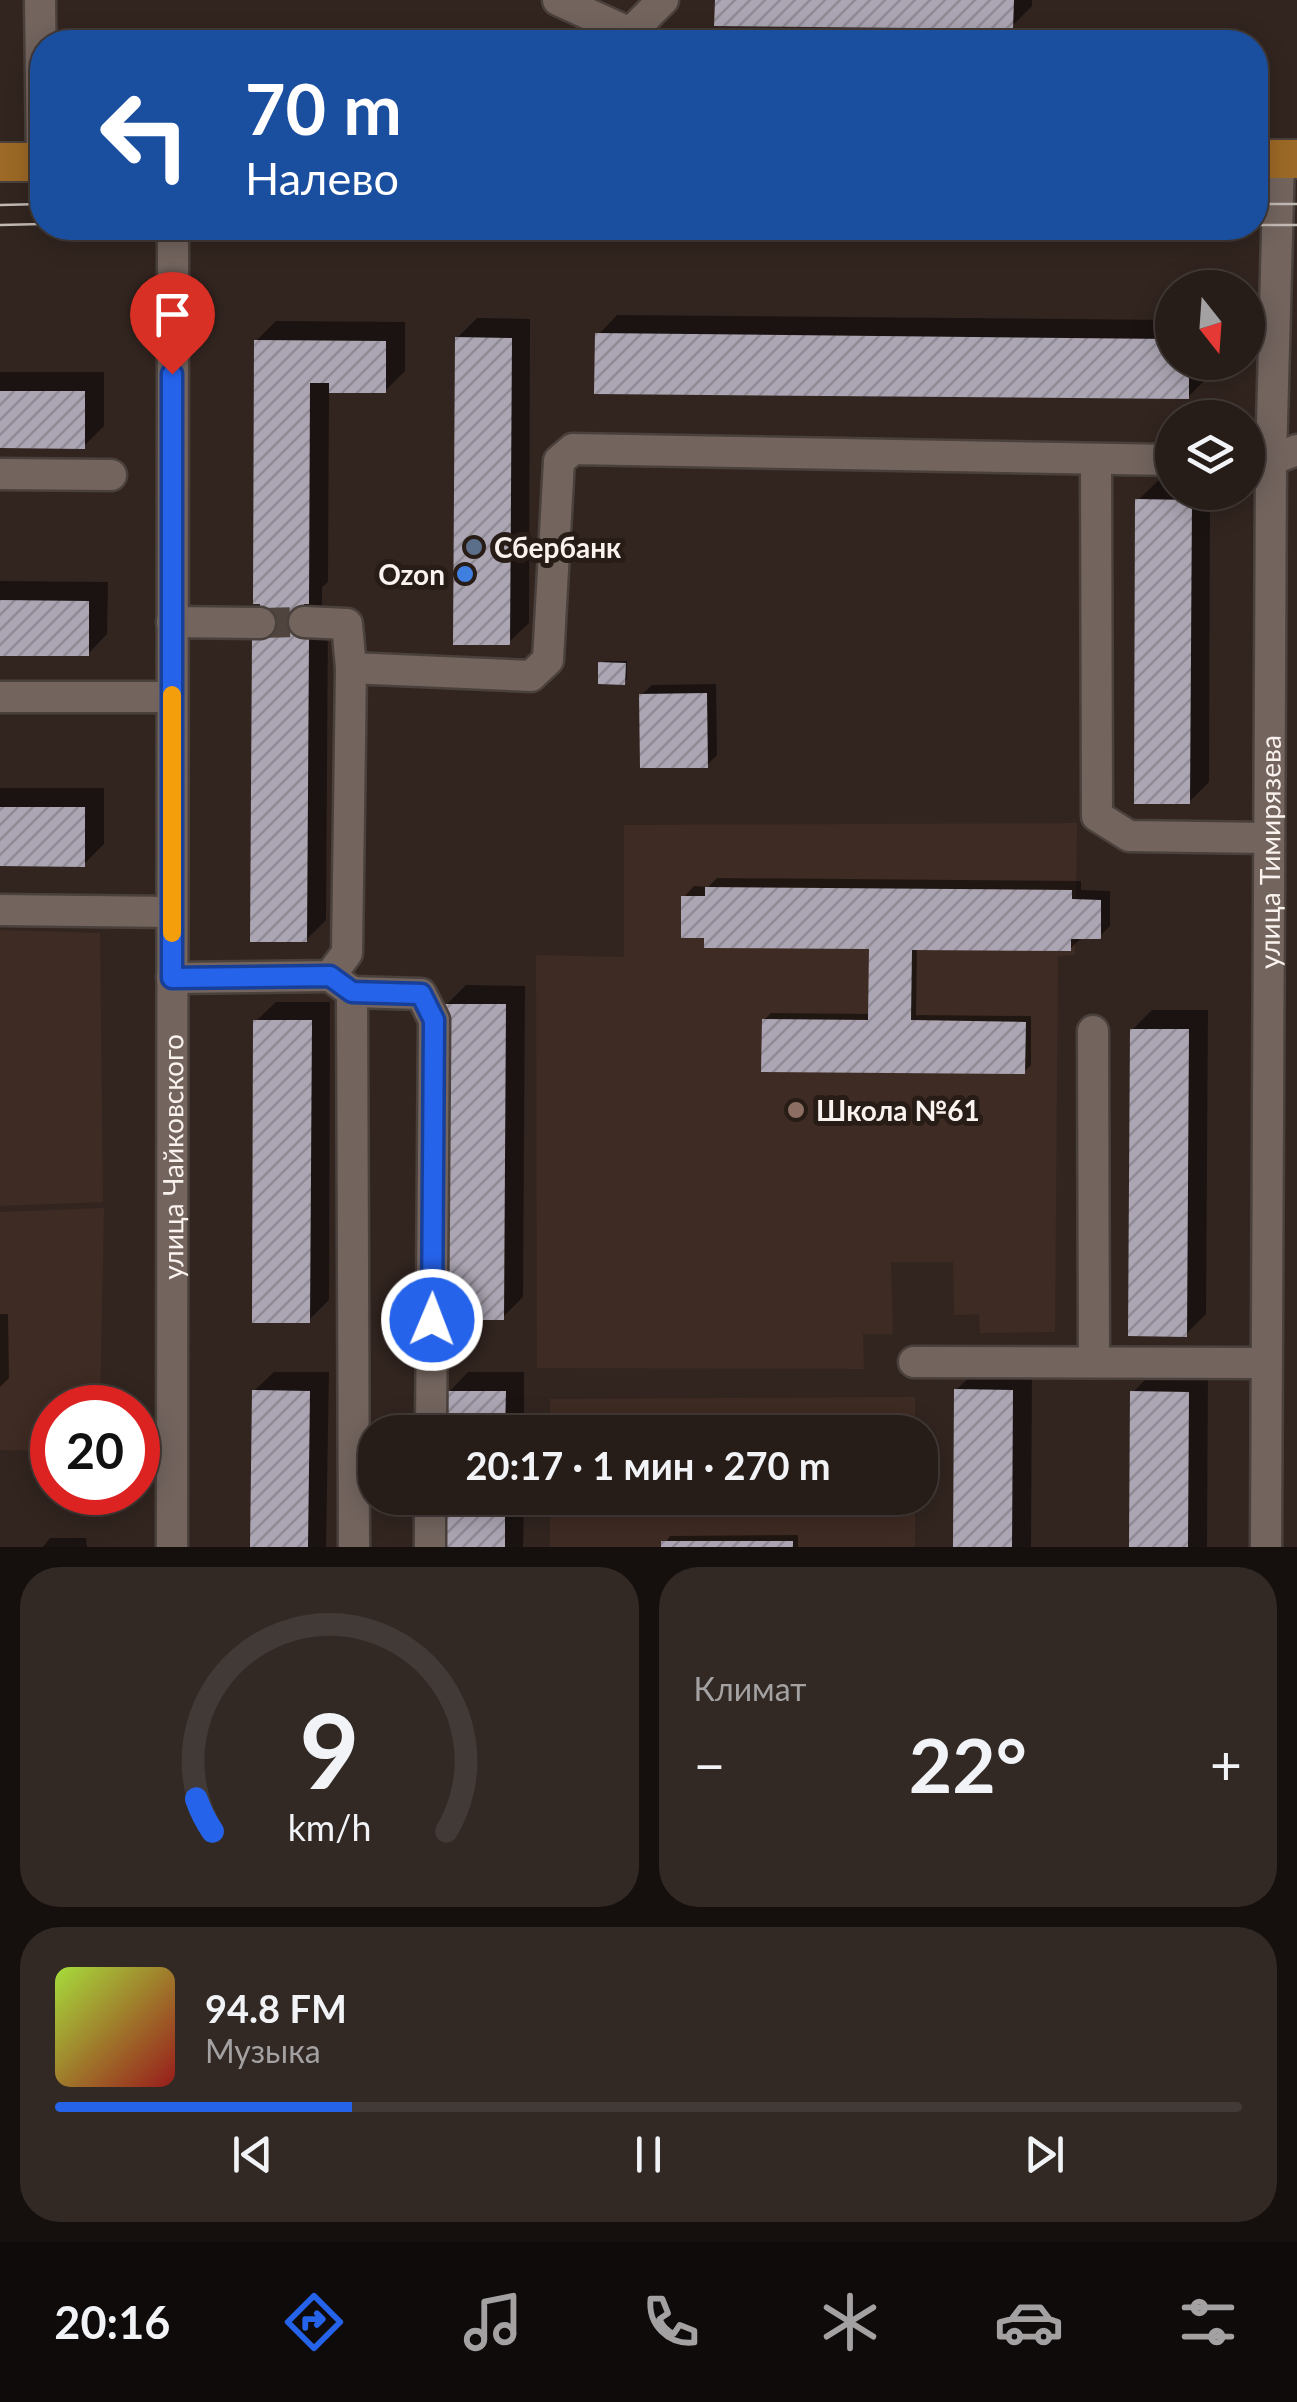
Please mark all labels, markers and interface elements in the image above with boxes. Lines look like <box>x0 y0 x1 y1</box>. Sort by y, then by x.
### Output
text: 70 m <box>245 66 402 150</box>
icon: left <box>80 70 210 200</box>
text: Налево <box>245 151 399 205</box>
north arrow <box>1155 270 1265 380</box>
map controls <box>1155 270 1265 510</box>
pin <box>130 272 215 375</box>
icon: arrive <box>145 287 200 342</box>
button: layers <box>1155 400 1265 510</box>
place label: Сбербанк <box>494 530 621 564</box>
marker: Сбербанк <box>463 536 485 558</box>
place label: Ozon <box>378 557 445 591</box>
marker: Ozon <box>454 563 476 585</box>
street label: улица Тимирязева <box>1252 735 1287 969</box>
street label: улица Чайковского <box>155 1034 189 1280</box>
place label: Школа №61 <box>816 1093 980 1127</box>
marker: Школа №61 <box>785 1099 807 1121</box>
position arrow <box>380 1268 484 1372</box>
speed limit sign: 20 <box>30 1385 160 1515</box>
text: 20:17 · 1 мин · 270 m <box>465 1442 831 1488</box>
text: Климат <box>694 1669 806 1708</box>
text: 9 <box>299 1686 359 1811</box>
text: 22° <box>909 1719 1027 1809</box>
text: − <box>694 1731 725 1797</box>
text: + <box>1210 1731 1242 1797</box>
text: km/h <box>287 1806 371 1849</box>
text: 94.8 FM <box>205 1985 347 2031</box>
text: Музыка <box>205 2031 321 2070</box>
icon: previous <box>225 2127 280 2182</box>
icon: pause <box>621 2127 676 2182</box>
icon: next <box>1017 2127 1072 2182</box>
icon: directions <box>279 2287 349 2357</box>
icon: music <box>458 2287 528 2357</box>
icon: phone <box>636 2287 706 2357</box>
icon: climate <box>815 2287 885 2357</box>
icon: car <box>994 2287 1064 2357</box>
icon: filters <box>1173 2287 1243 2357</box>
text: 20:16 <box>54 2295 170 2349</box>

